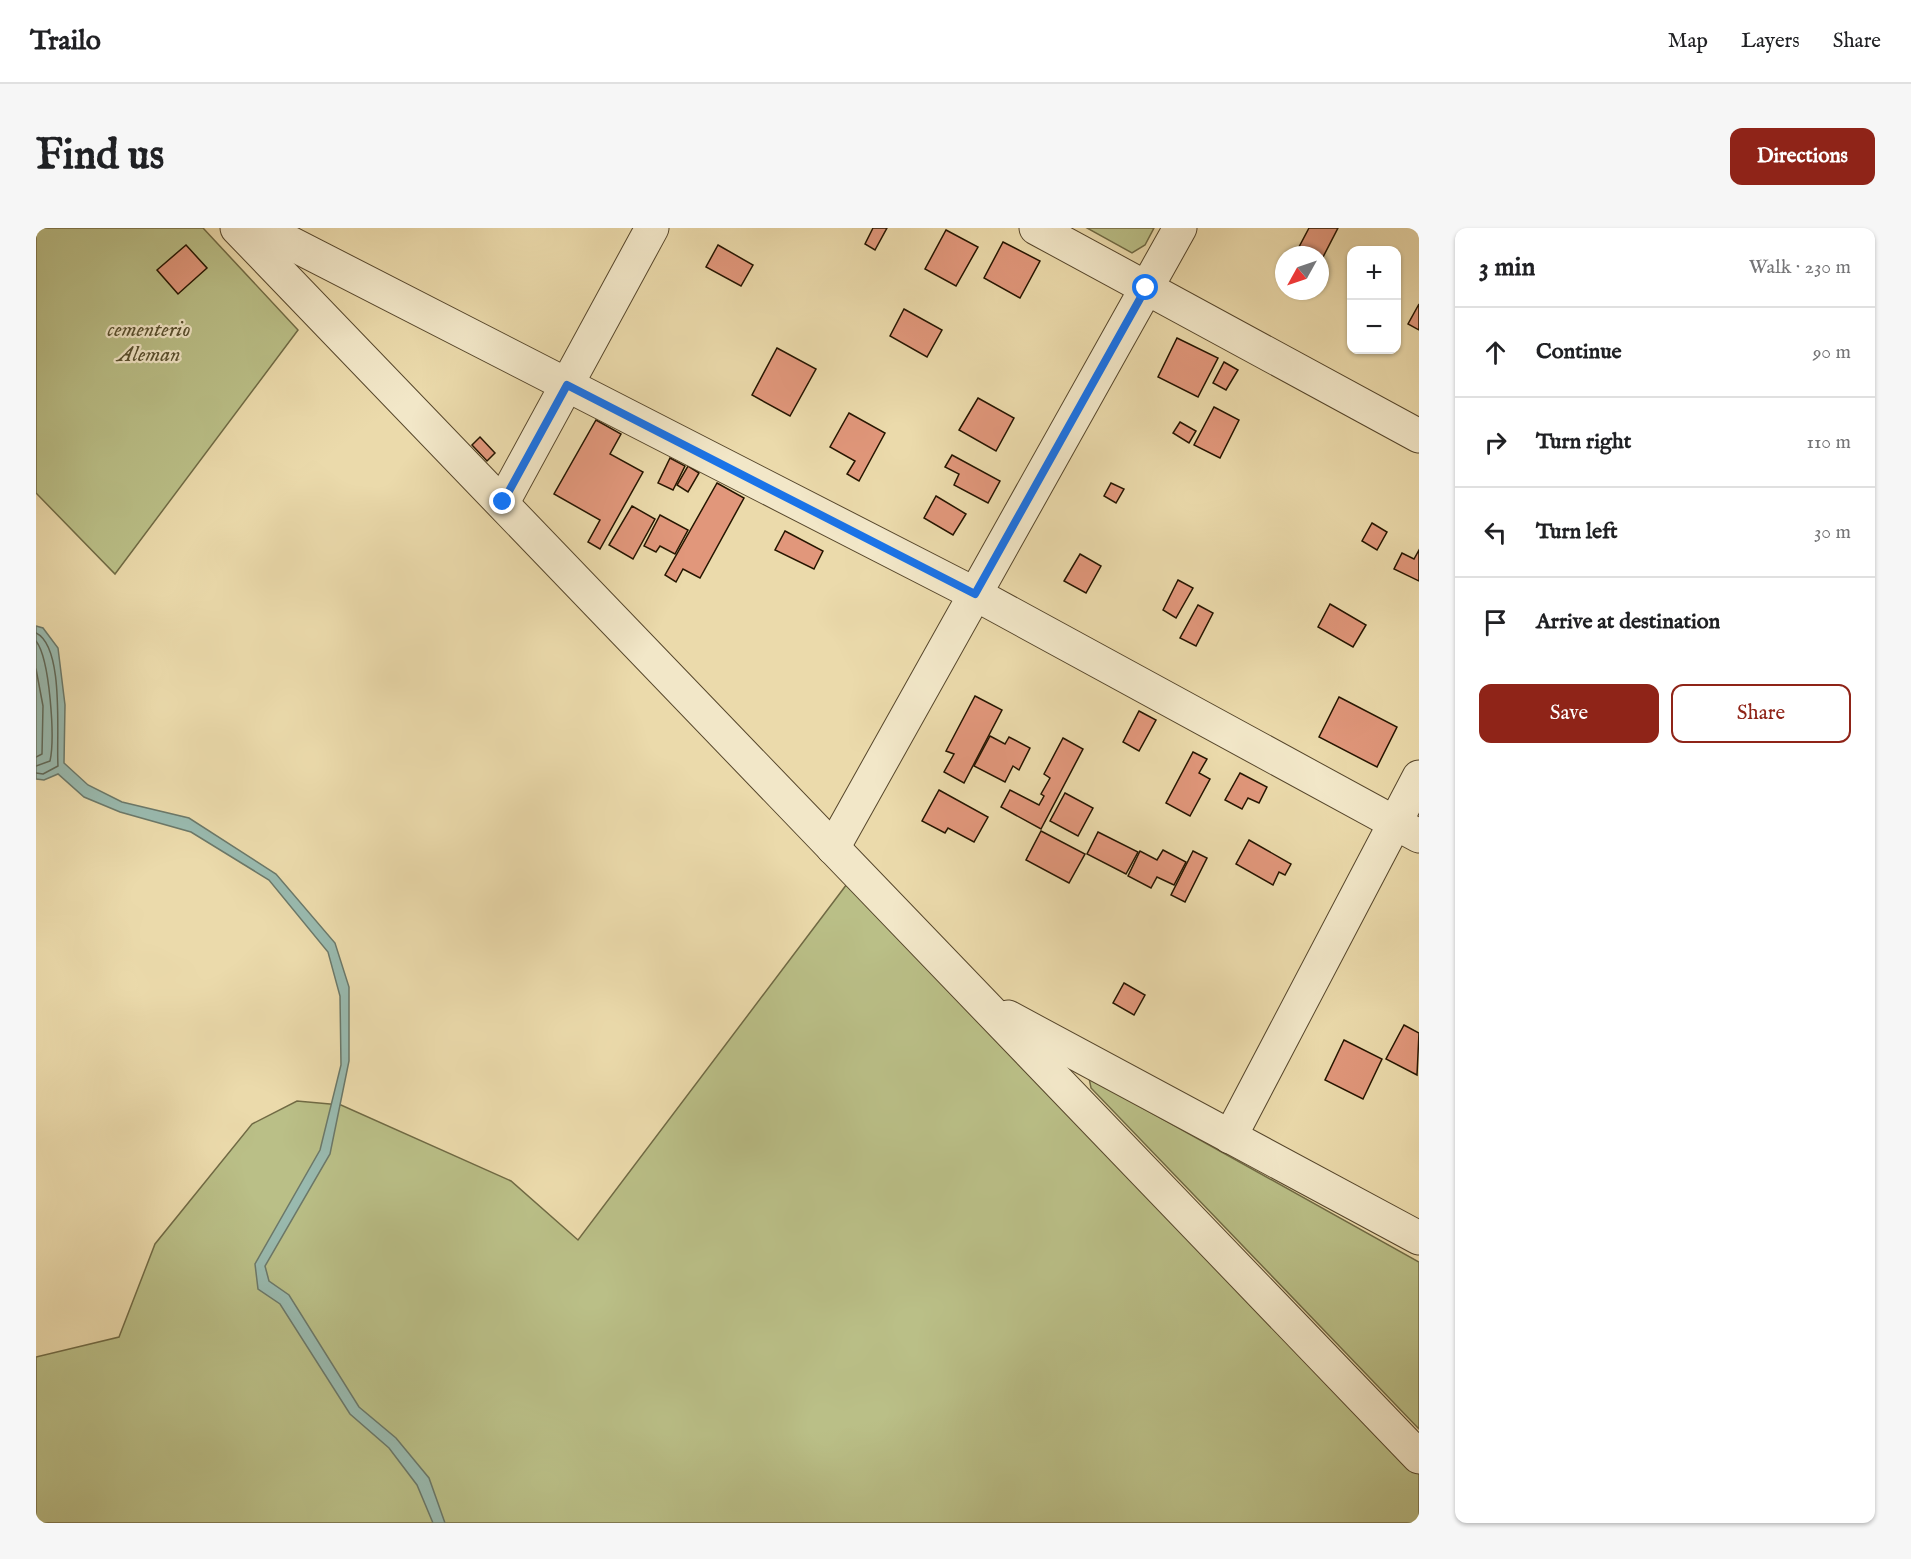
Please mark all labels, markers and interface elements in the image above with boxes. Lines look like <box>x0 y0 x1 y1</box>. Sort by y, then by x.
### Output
text: Trailo <box>30 24 101 59</box>
text: Map <box>1668 28 1708 55</box>
text: Layers <box>1741 28 1800 55</box>
text: Share <box>1833 28 1881 55</box>
button: Directions <box>1730 128 1875 185</box>
text: Find us <box>36 130 164 183</box>
north arrow <box>1275 246 1329 300</box>
map controls <box>1347 246 1401 354</box>
button: + <box>1347 246 1401 300</box>
text: 3 min <box>1479 251 1535 284</box>
text: Walk · 230 m <box>1749 255 1851 280</box>
route start <box>1132 274 1158 300</box>
button: − <box>1347 300 1401 354</box>
park label: cementerio Aleman <box>108 316 190 369</box>
icon: ahead <box>1479 336 1512 369</box>
text: Continue <box>1536 338 1622 366</box>
text: 90 m <box>1813 340 1851 365</box>
icon: right <box>1479 426 1512 459</box>
text: Turn right <box>1536 428 1631 456</box>
text: 110 m <box>1807 430 1851 455</box>
route end <box>489 488 515 514</box>
icon: left <box>1479 516 1512 549</box>
text: Turn left <box>1536 518 1618 546</box>
text: 30 m <box>1814 520 1851 545</box>
icon: arrive <box>1479 606 1512 639</box>
text: Arrive at destination <box>1536 608 1720 636</box>
button: Save <box>1479 684 1659 743</box>
button: Share <box>1671 684 1851 743</box>

